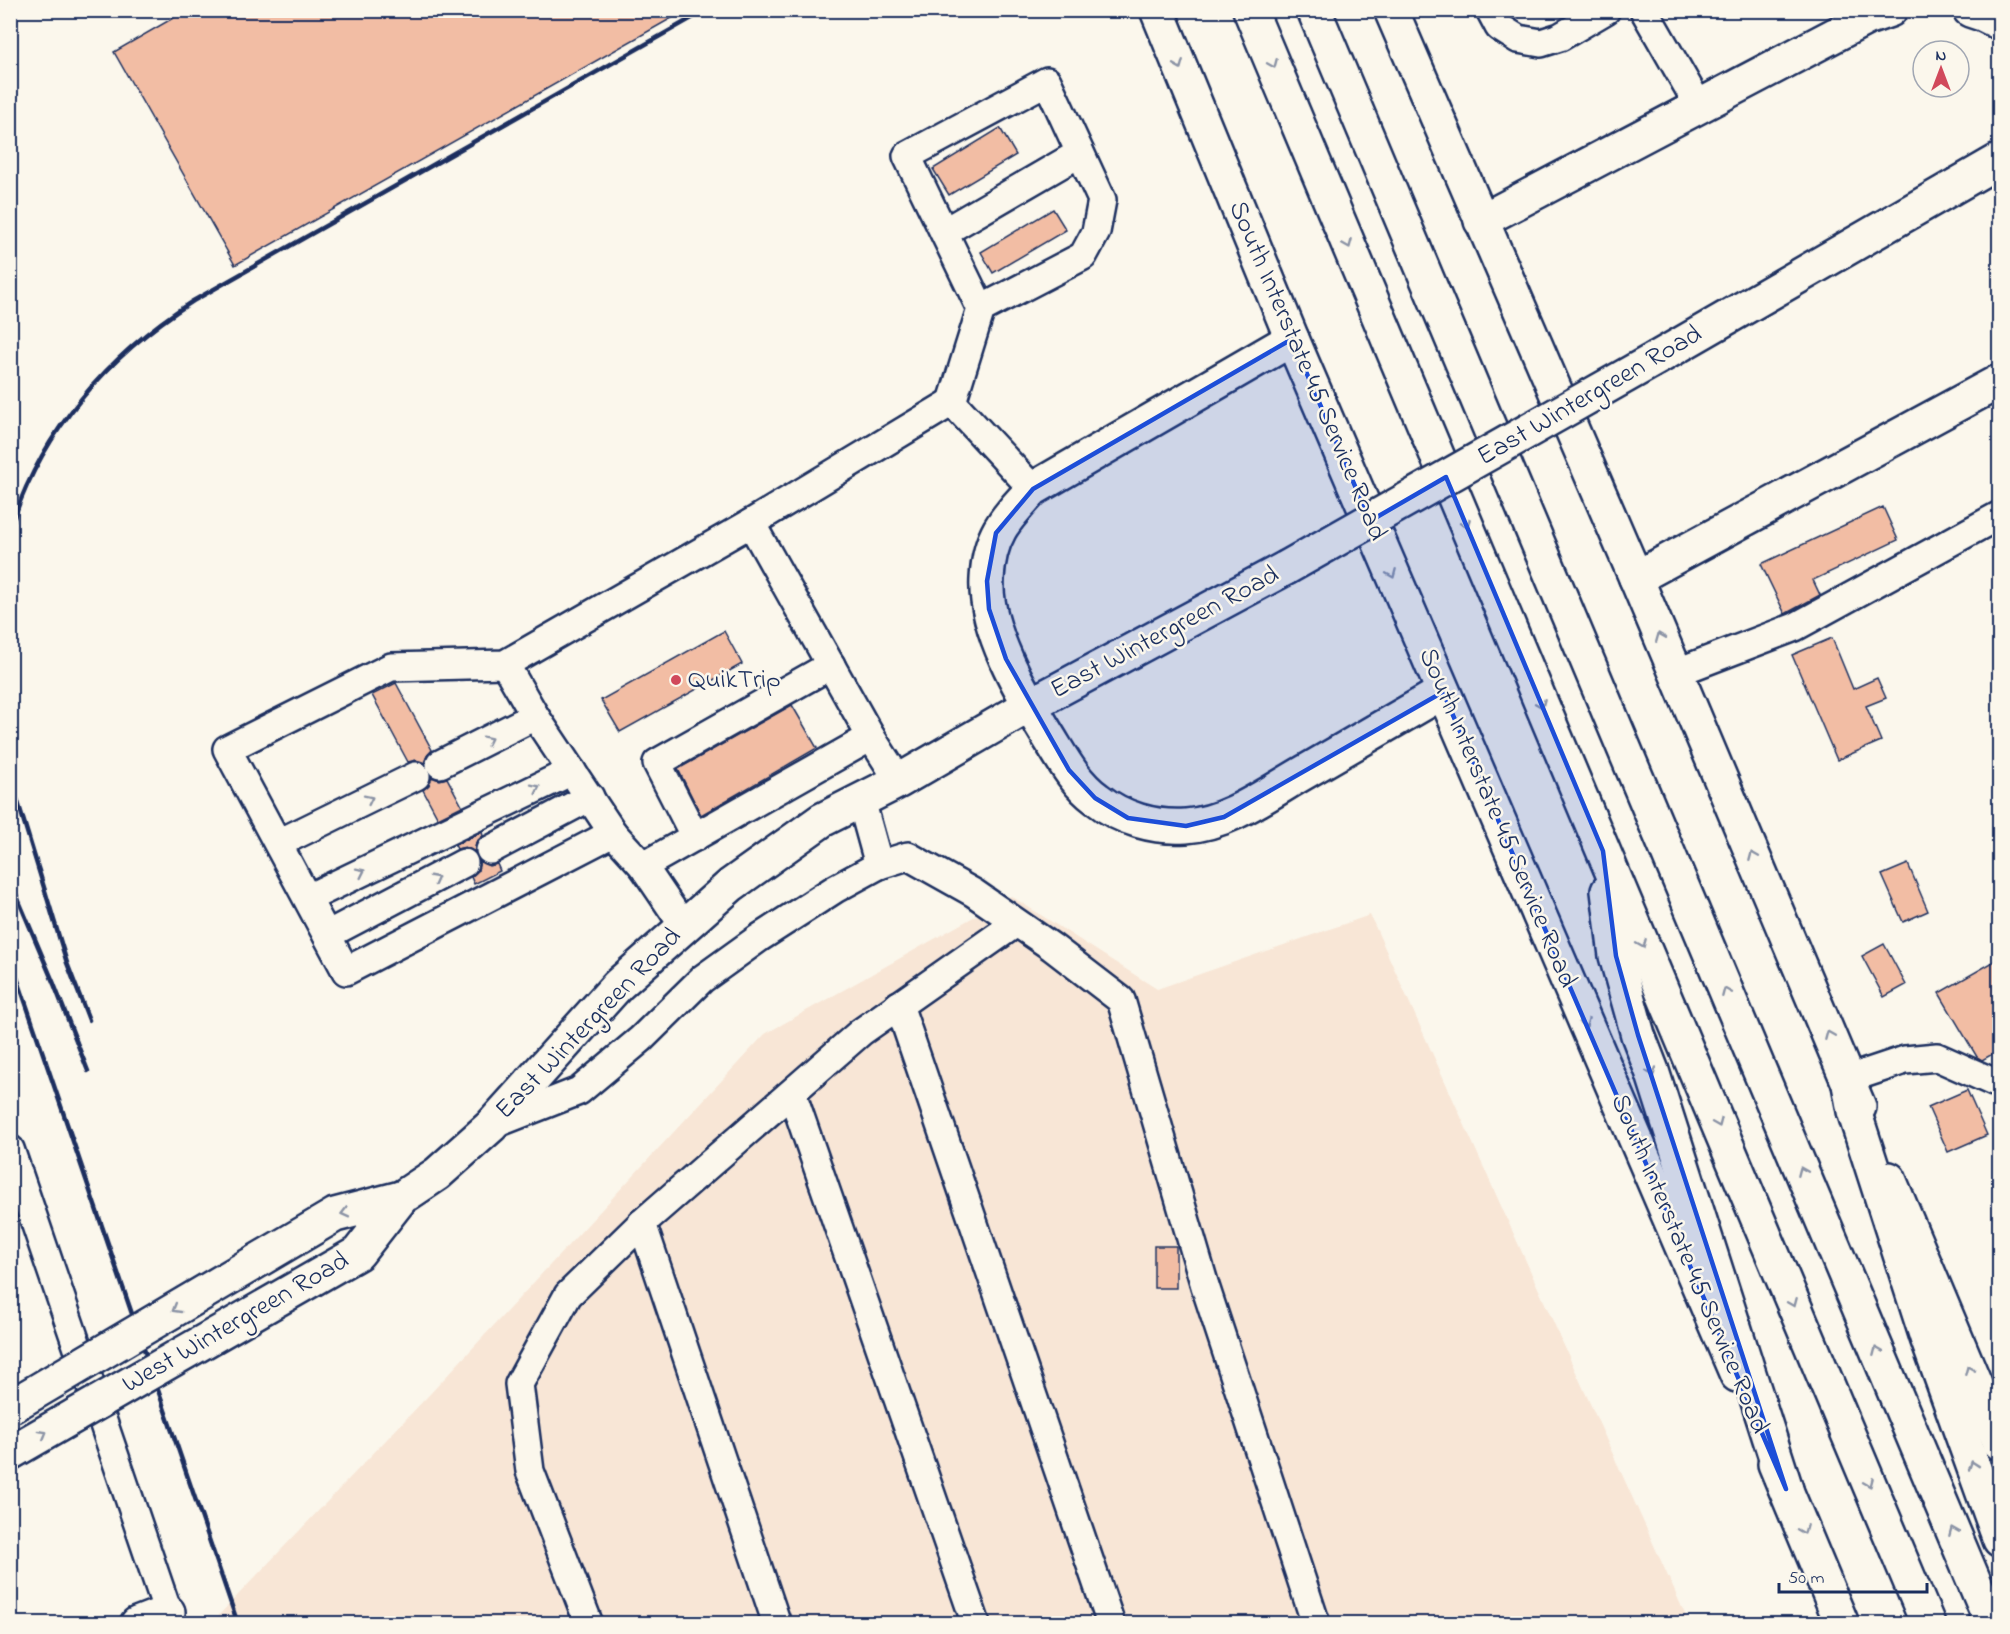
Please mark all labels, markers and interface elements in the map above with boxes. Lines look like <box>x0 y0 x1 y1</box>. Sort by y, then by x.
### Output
north arrow <box>1911 39 1971 99</box>
text: N <box>1936 44 1947 68</box>
one-way arrow <box>1172 58 1184 69</box>
one-way arrow <box>1266 58 1278 69</box>
street label: South Interstate 45 Service Road <box>1218 195 1396 547</box>
one-way arrow <box>1341 238 1353 249</box>
street label: East Wintergreen Road <box>1470 316 1710 476</box>
one-way arrow <box>1459 518 1471 529</box>
street label: East Wintergreen Road <box>1044 556 1286 710</box>
one-way arrow <box>1385 567 1397 578</box>
one-way arrow <box>1655 633 1667 644</box>
street label: South Interstate 45 Service Road <box>1408 642 1586 994</box>
place label: QuikTrip <box>688 661 781 700</box>
marker: QuikTrip <box>669 673 683 687</box>
one-way arrow <box>1534 697 1546 708</box>
one-way arrow <box>481 735 492 747</box>
one-way arrow <box>530 784 541 796</box>
one-way arrow <box>363 794 374 806</box>
one-way arrow <box>1748 851 1760 862</box>
one-way arrow <box>354 868 365 880</box>
one-way arrow <box>428 875 439 886</box>
street label: East Wintergreen Road <box>487 919 691 1129</box>
one-way arrow <box>1635 937 1647 948</box>
one-way arrow <box>1721 987 1733 998</box>
one-way arrow <box>1578 1017 1590 1028</box>
one-way arrow <box>1824 1030 1836 1041</box>
one-way arrow <box>1644 1066 1657 1077</box>
street label: South Interstate 45 Service Road <box>1600 1088 1778 1440</box>
one-way arrow <box>1711 1117 1723 1128</box>
one-way arrow <box>1797 1167 1809 1178</box>
one-way arrow <box>340 1205 350 1218</box>
street label: West Wintergreen Road <box>115 1242 357 1404</box>
one-way arrow <box>1786 1297 1798 1308</box>
one-way arrow <box>172 1302 182 1314</box>
one-way arrow <box>1872 1346 1884 1357</box>
one-way arrow <box>1964 1365 1976 1376</box>
one-way arrow <box>37 1430 47 1441</box>
one-way arrow <box>1968 1460 1981 1471</box>
one-way arrow <box>1862 1477 1874 1488</box>
one-way arrow <box>1796 1524 1808 1535</box>
one-way arrow <box>1948 1526 1960 1537</box>
scale bar <box>1779 1556 1928 1594</box>
text: 50 m <box>1788 1566 1825 1592</box>

